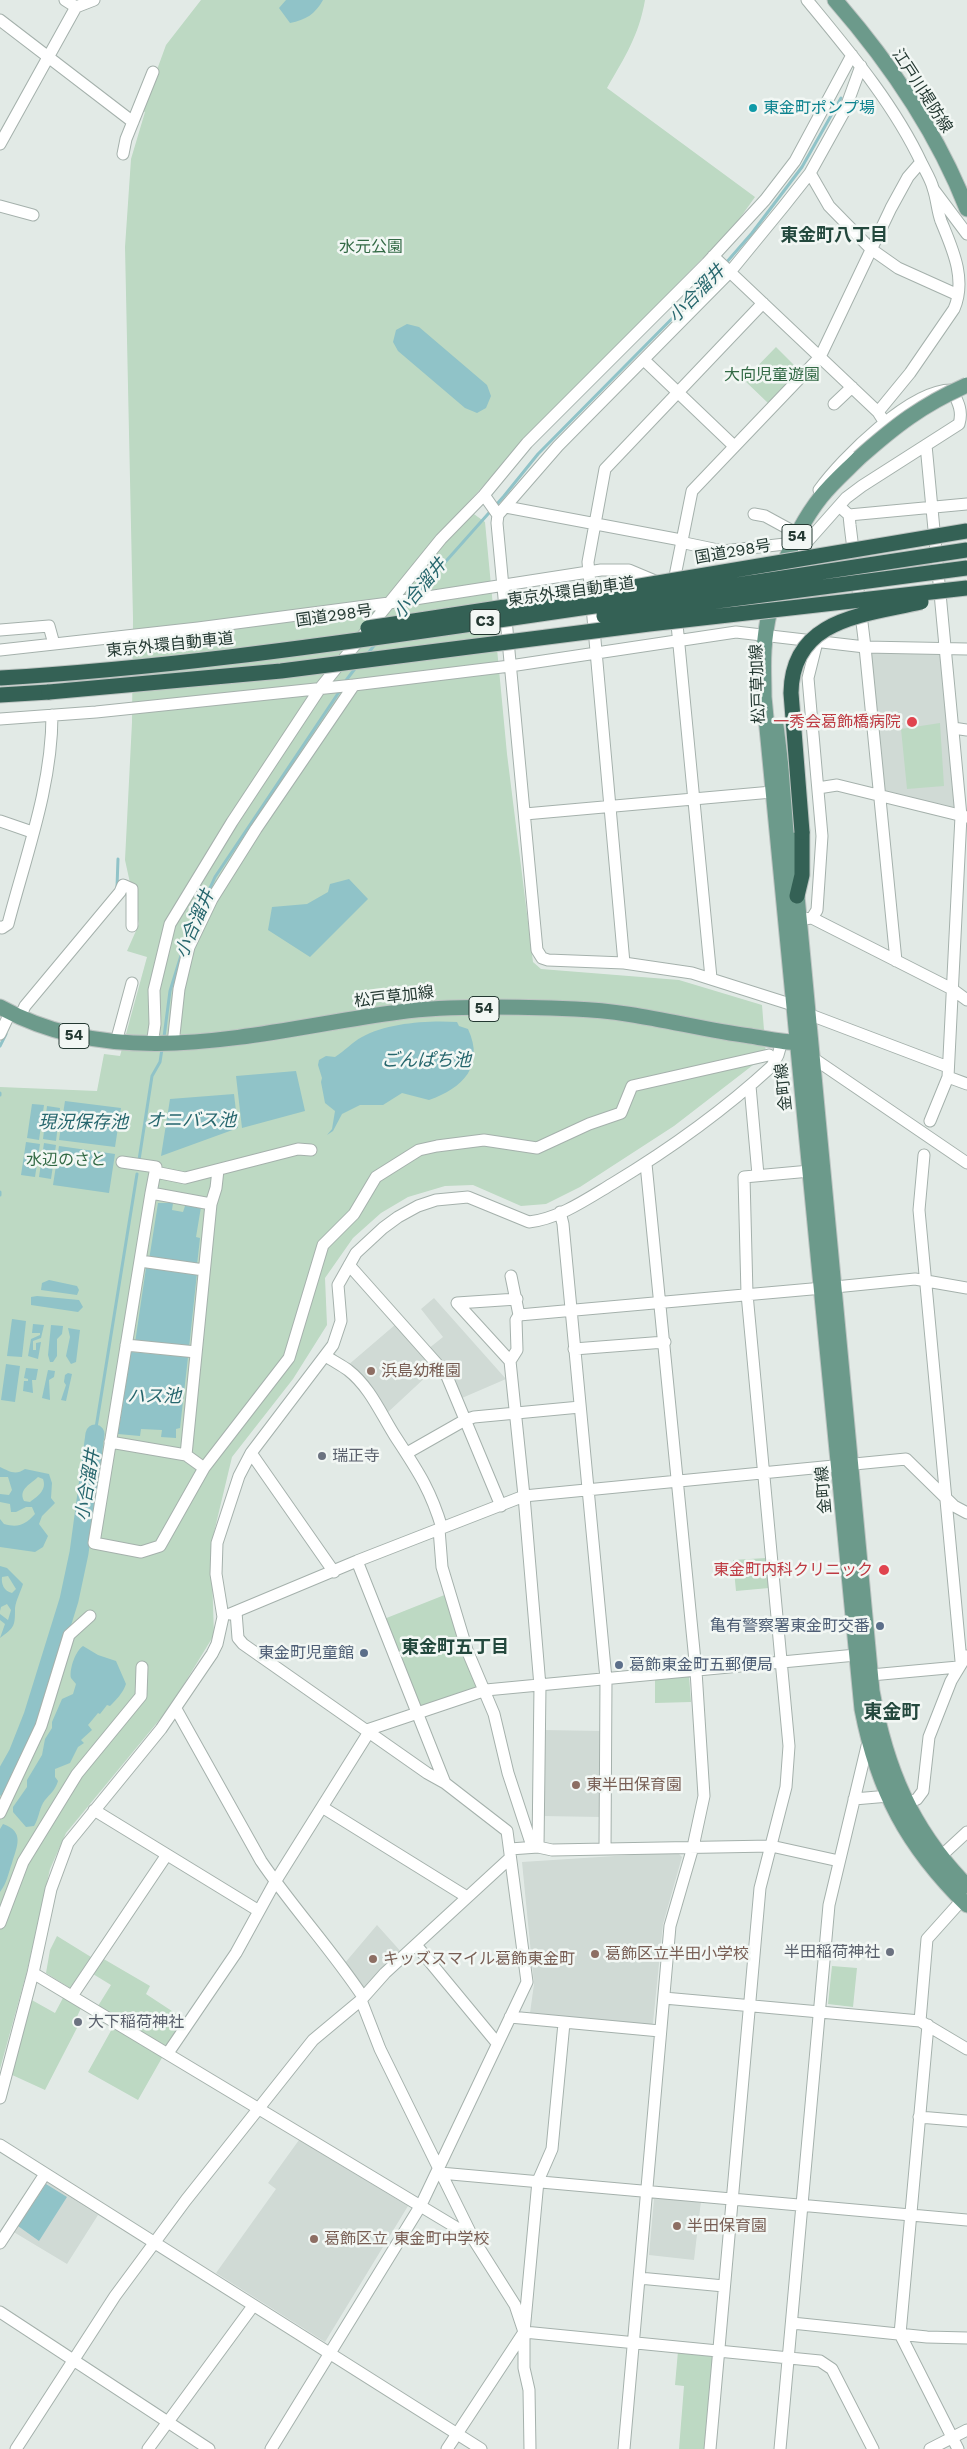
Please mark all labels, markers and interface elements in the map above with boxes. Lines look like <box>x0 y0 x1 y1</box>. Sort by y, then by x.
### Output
street label: 江戸川堤防線 <box>888 46 956 136</box>
place label: 東金町ポンプ場 <box>763 98 875 118</box>
marker: 東金町ポンプ場 <box>747 102 759 114</box>
district label: 東金町八丁目 <box>780 225 888 247</box>
park label: 水元公園 <box>339 237 403 257</box>
water label: 小合溜井 <box>664 261 730 327</box>
park label: 大向児童遊園 <box>724 365 820 385</box>
road number: 54 <box>782 524 812 550</box>
street label: 国道298号 <box>693 536 773 568</box>
water label: 小合溜井 <box>389 554 451 624</box>
street label: 東京外環自動車道 <box>506 574 636 610</box>
street label: 国道298号 <box>295 601 373 631</box>
road number: C3 <box>470 610 500 634</box>
street label: 東京外環自動車道 <box>105 629 235 661</box>
street label: 松戸草加線 <box>747 644 769 724</box>
place label: 一秀会葛飾橋病院 <box>773 712 901 732</box>
marker: 一秀会葛飾橋病院 <box>905 715 919 729</box>
water label: 小合溜井 <box>171 887 219 961</box>
street label: 松戸草加線 <box>353 983 435 1011</box>
road number: 54 <box>469 996 499 1022</box>
road number: 54 <box>59 1024 89 1048</box>
water label: ごんぱち池 <box>381 1050 471 1072</box>
street label: 金町線 <box>772 1062 796 1112</box>
water label: オニバス池 <box>146 1110 236 1132</box>
water label: 現況保存池 <box>38 1112 128 1134</box>
park label: 水辺のさと <box>26 1150 106 1170</box>
place label: 浜島幼稚園 <box>381 1361 461 1381</box>
marker: 浜島幼稚園 <box>365 1365 377 1377</box>
water label: ハス池 <box>127 1386 181 1408</box>
place label: 瑞正寺 <box>332 1446 380 1466</box>
water label: 小合溜井 <box>72 1448 104 1522</box>
marker: 瑞正寺 <box>316 1450 328 1462</box>
street label: 金町線 <box>812 1465 836 1515</box>
place label: 東金町内科クリニック <box>713 1560 873 1580</box>
marker: 東金町内科クリニック <box>877 1563 891 1577</box>
place label: 亀有警察署東金町交番 <box>710 1616 870 1636</box>
marker: 亀有警察署東金町交番 <box>874 1620 886 1632</box>
district label: 東金町五丁目 <box>401 1637 509 1659</box>
place label: 東金町児童館 <box>258 1643 354 1663</box>
marker: 東金町児童館 <box>358 1647 370 1659</box>
place label: 葛飾東金町五郵便局 <box>629 1655 773 1675</box>
marker: 葛飾東金町五郵便局 <box>613 1659 625 1671</box>
district label: 東金町 <box>864 1701 920 1723</box>
place label: 東半田保育園 <box>586 1775 682 1795</box>
marker: 東半田保育園 <box>570 1779 582 1791</box>
place label: 半田稲荷神社 <box>784 1942 880 1962</box>
place label: 葛飾区立半田小学校 <box>605 1944 749 1964</box>
marker: 半田稲荷神社 <box>884 1946 896 1958</box>
marker: 葛飾区立半田小学校 <box>589 1948 601 1960</box>
place label: キッズスマイル葛飾東金町 <box>383 1949 575 1969</box>
marker: キッズスマイル葛飾東金町 <box>367 1953 379 1965</box>
place label: 大下稲荷神社 <box>88 2012 184 2032</box>
marker: 大下稲荷神社 <box>72 2016 84 2028</box>
place label: 半田保育園 <box>687 2216 767 2236</box>
marker: 半田保育園 <box>671 2220 683 2232</box>
place label: 葛飾区立 東金町中学校 <box>324 2229 489 2249</box>
marker: 葛飾区立 東金町中学校 <box>308 2233 320 2245</box>

